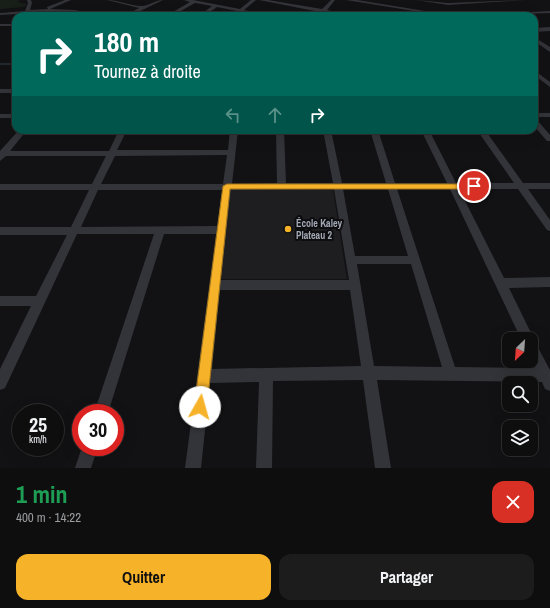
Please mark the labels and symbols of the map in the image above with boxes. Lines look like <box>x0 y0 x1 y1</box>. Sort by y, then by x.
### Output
pin <box>457 169 491 203</box>
place label: École Kaley Plateau 2 <box>296 217 342 242</box>
marker: École Kaley Plateau 2 <box>283 224 293 234</box>
north arrow <box>502 332 538 368</box>
position arrow <box>179 386 221 428</box>
speed limit sign: 30 <box>72 404 124 456</box>

